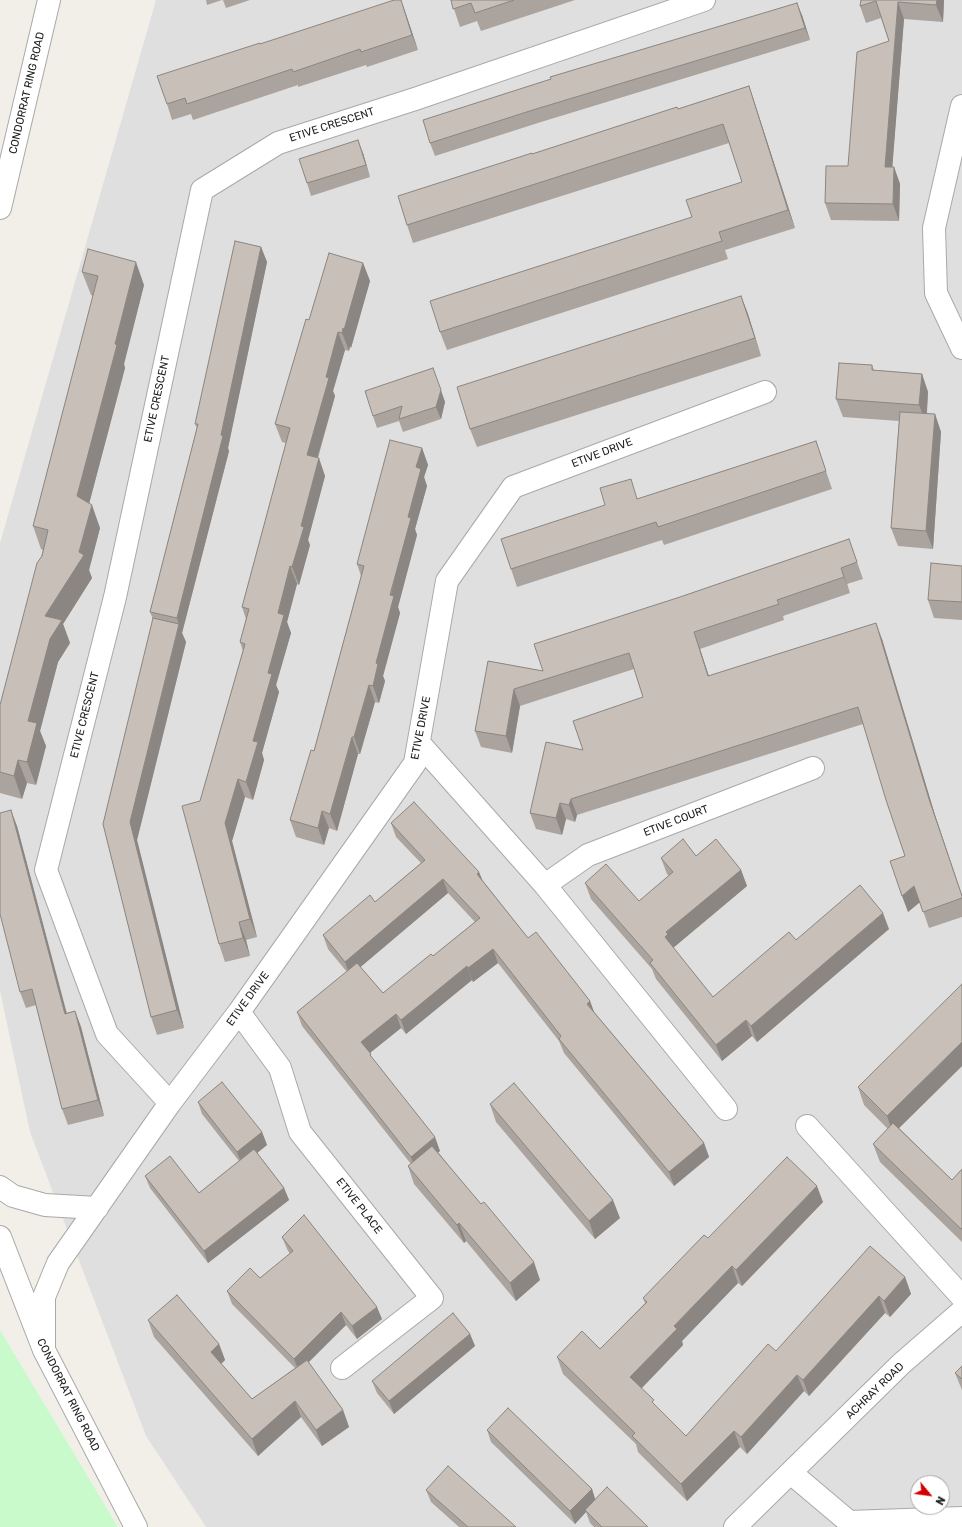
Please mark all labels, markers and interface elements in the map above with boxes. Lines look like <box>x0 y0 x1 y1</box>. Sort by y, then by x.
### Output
street label: CONDORRAT RING ROAD <box>7 31 47 155</box>
street label: ETIVE CRESCENT <box>288 105 376 145</box>
street label: ETIVE CRESCENT <box>141 354 173 444</box>
street label: ETIVE DRIVE <box>570 435 634 471</box>
street label: ETIVE CRESCENT <box>68 670 102 760</box>
street label: ETIVE DRIVE <box>408 695 434 761</box>
street label: ETIVE COURT <box>642 803 710 839</box>
street label: ETIVE DRIVE <box>224 969 272 1029</box>
street label: ETIVE PLACE <box>333 1176 385 1236</box>
street label: CONDORRAT RING ROAD <box>34 1336 102 1454</box>
street label: ACHRAY ROAD <box>843 1360 907 1422</box>
north arrow <box>910 1475 950 1515</box>
text: N <box>932 1494 948 1507</box>

